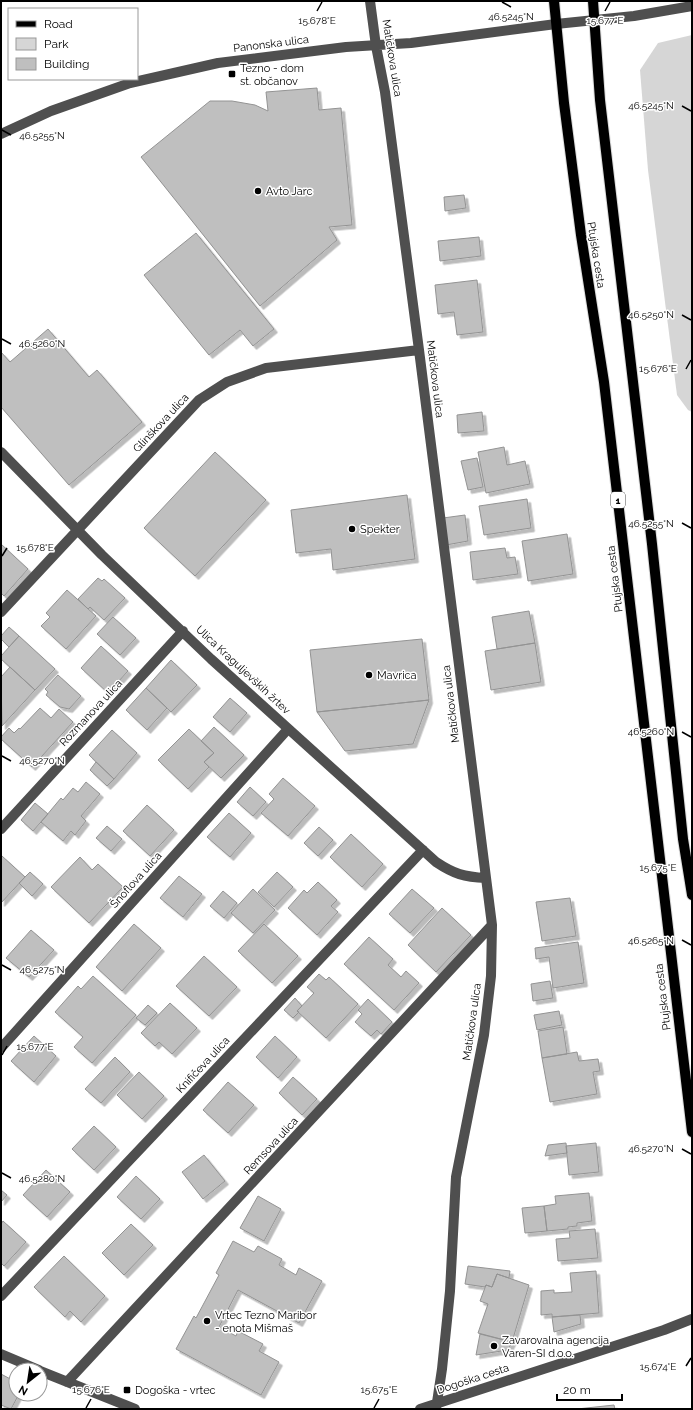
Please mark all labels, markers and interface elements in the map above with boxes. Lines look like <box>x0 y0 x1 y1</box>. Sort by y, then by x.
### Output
legend <box>8 8 138 80</box>
text: 46.5245°N <box>488 11 534 22</box>
text: 15.678°E <box>298 15 336 26</box>
text: 15.677°E <box>586 15 624 26</box>
text: Road <box>44 17 73 31</box>
street label: Matičkova ulica <box>379 18 405 98</box>
street label: Panonska ulica <box>232 33 310 55</box>
text: Park <box>44 37 69 51</box>
text: Building <box>44 57 90 71</box>
place label: Tezno - dom st. občanov <box>240 62 304 88</box>
marker: Tezno - dom st. občanov <box>227 69 237 79</box>
text: 46.5245°N <box>628 100 674 111</box>
text: 46.5255°N <box>19 130 65 141</box>
place label: Avto Jarc <box>266 185 313 198</box>
marker: Avto Jarc <box>253 186 263 196</box>
street label: Ptujska cesta <box>584 221 608 289</box>
text: 46.5250°N <box>628 309 674 320</box>
text: 46.5260°N <box>19 338 65 349</box>
street label: Matičkova ulica <box>424 339 446 419</box>
text: 15.676°E <box>639 363 677 374</box>
street label: Glinškova ulica <box>131 391 191 455</box>
road number: 1 <box>611 492 625 508</box>
text: 46.5255°N <box>628 518 674 529</box>
place label: Spekter <box>360 523 400 536</box>
marker: Spekter <box>347 524 357 534</box>
text: 15.678°E <box>16 542 54 553</box>
street label: Ptujska cesta <box>604 545 626 613</box>
street label: Ulica Kraguljevških žrtev <box>193 623 293 717</box>
street label: Matičkova ulica <box>440 664 462 744</box>
place label: Mavrica <box>377 669 417 682</box>
marker: Mavrica <box>364 670 374 680</box>
street label: Rozmanova ulica <box>57 677 125 749</box>
text: 46.5260°N <box>628 726 674 737</box>
text: 46.5270°N <box>19 755 65 766</box>
street label: Šnoflova ulica <box>107 849 165 911</box>
text: 15.675°E <box>639 862 677 873</box>
text: 46.5265°N <box>628 935 674 946</box>
street label: Ptujska cesta <box>652 963 674 1031</box>
text: 46.5275°N <box>19 964 65 975</box>
street label: Matičkova ulica <box>460 982 484 1062</box>
street label: Knifičeva ulica <box>174 1034 232 1096</box>
text: 15.677°E <box>16 1041 54 1052</box>
street label: Remsova ulica <box>241 1115 301 1177</box>
text: 46.5270°N <box>628 1143 674 1154</box>
text: 46.5280°N <box>19 1173 65 1184</box>
place label: Vrtec Tezno Maribor - enota Mišmaš <box>215 1309 317 1335</box>
marker: Vrtec Tezno Maribor - enota Mišmaš <box>202 1316 212 1326</box>
place label: Zavarovalna agencija Varen-SI d.o.o. <box>502 1334 609 1360</box>
marker: Zavarovalna agencija Varen-SI d.o.o. <box>489 1341 499 1351</box>
street label: Dogoška cesta <box>435 1361 511 1397</box>
text: 15.674°E <box>640 1361 676 1372</box>
north arrow <box>8 1362 48 1402</box>
scale bar <box>557 1376 622 1402</box>
text: N <box>16 1382 30 1398</box>
text: 20 m <box>563 1383 591 1397</box>
text: 15.676°E <box>72 1384 110 1395</box>
place label: Dogoška - vrtec <box>135 1384 216 1397</box>
text: 15.675°E <box>360 1384 398 1395</box>
marker: Dogoška - vrtec <box>122 1385 132 1395</box>

